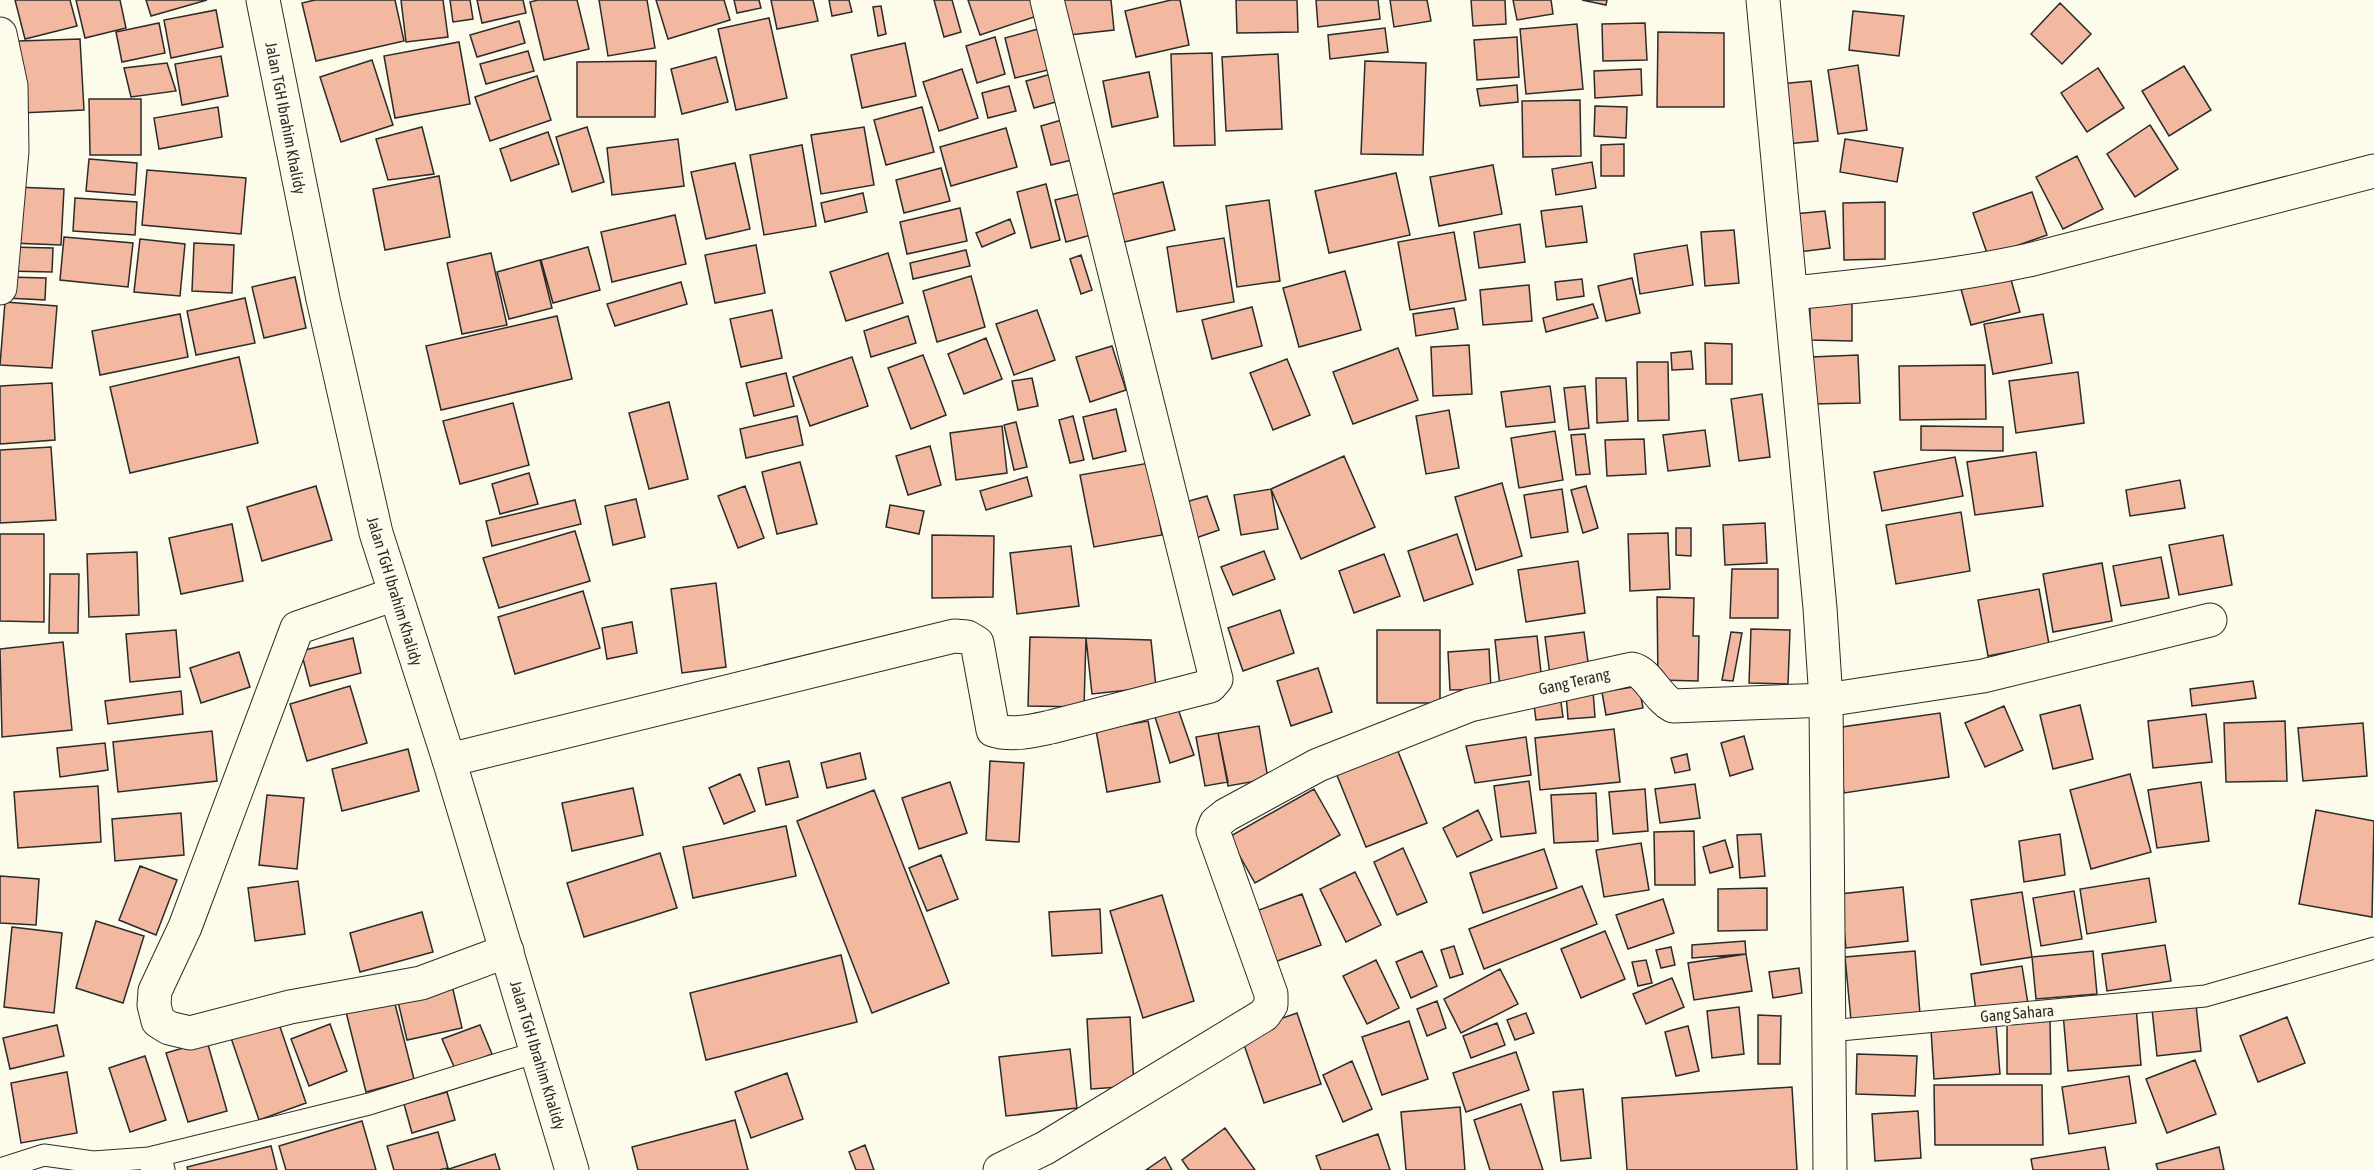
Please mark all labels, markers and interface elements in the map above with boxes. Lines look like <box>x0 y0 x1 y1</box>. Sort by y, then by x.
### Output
street label: Jalan TGH Ibrahim Khalidy <box>261 40 310 196</box>
street label: Jalan TGH Ibrahim Khalidy <box>363 514 426 668</box>
street label: Gang Terang <box>1537 664 1612 699</box>
street label: Jalan TGH Ibrahim Khalidy <box>506 978 569 1132</box>
street label: Gang Sahara <box>1979 1001 2055 1026</box>

